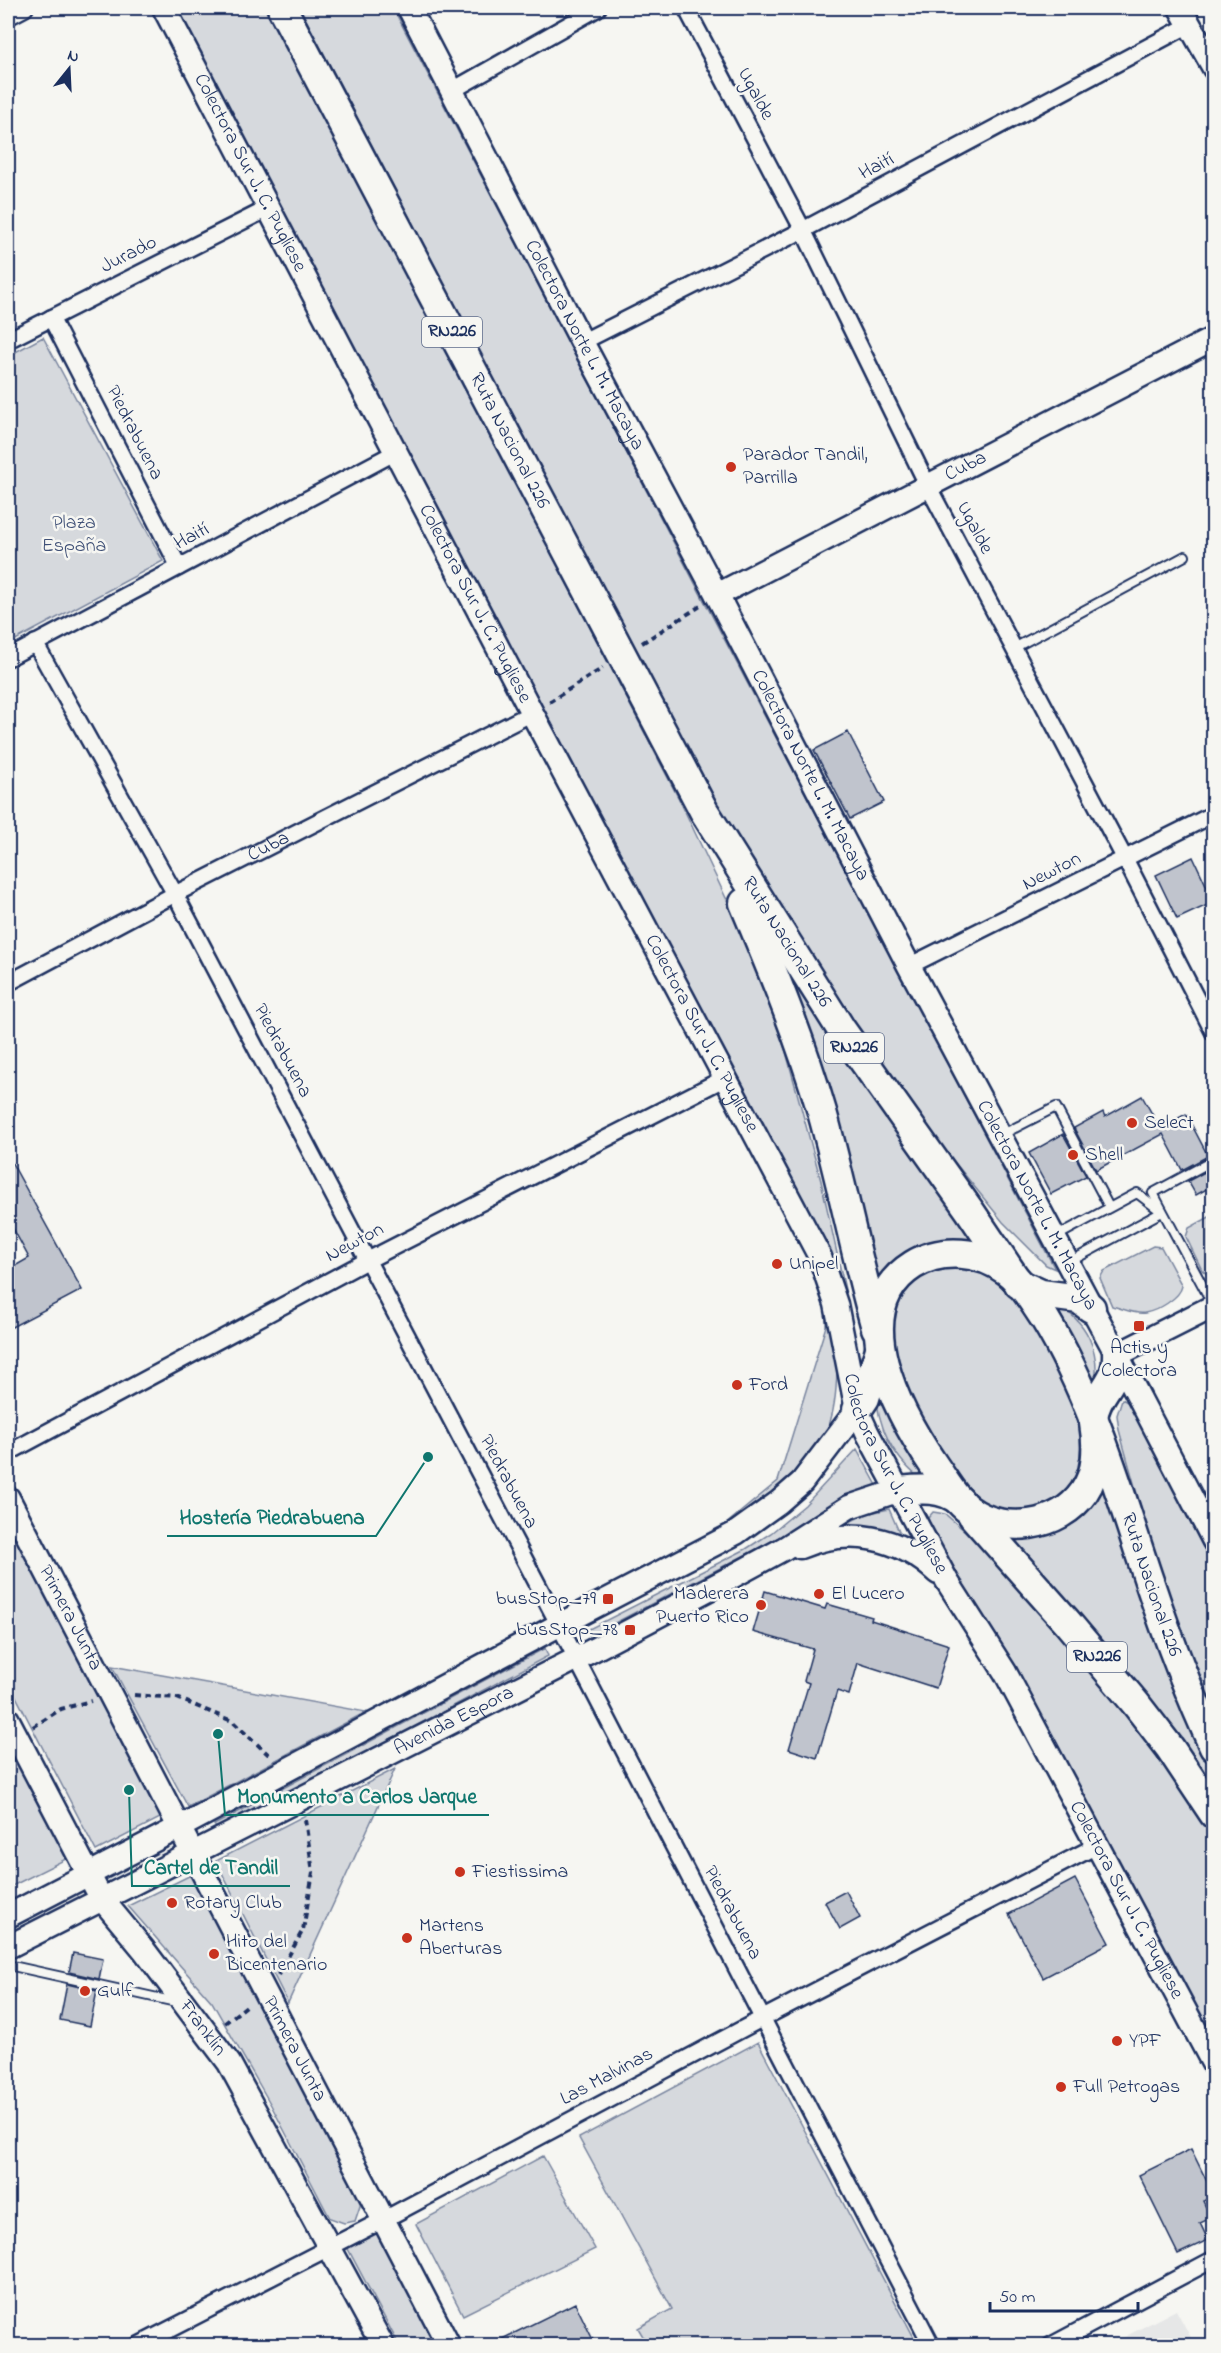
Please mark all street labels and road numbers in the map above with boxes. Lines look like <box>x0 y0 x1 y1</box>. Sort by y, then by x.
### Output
street label: Ugalde <box>728 62 781 126</box>
street label: Colectora Sur J. C. Pugliese <box>186 68 314 277</box>
street label: Haití <box>854 146 900 188</box>
street label: Jurado <box>96 229 162 281</box>
street label: Colectora Norte L. M. Macaya <box>517 235 652 456</box>
road number: RN226 <box>422 317 482 347</box>
street label: Ruta Nacional 226 <box>462 368 557 514</box>
street label: Piedrabuena <box>98 381 170 485</box>
street label: Cuba <box>940 443 992 489</box>
street label: Ugalde <box>947 496 1000 560</box>
street label: Colectora Sur J. C. Pugliese <box>411 499 539 708</box>
street label: Haití <box>169 516 215 558</box>
street label: Colectora Norte L. M. Macaya <box>744 665 877 886</box>
street label: Cuba <box>242 824 295 869</box>
street label: Newton <box>1018 845 1087 899</box>
street label: Ruta Nacional 226 <box>734 871 839 1013</box>
street label: Colectora Sur J. C. Pugliese <box>637 929 766 1138</box>
street label: Piedrabuena <box>245 999 319 1103</box>
road number: RN226 <box>824 1033 884 1063</box>
street label: Colectora Norte L. M. Macaya <box>969 1095 1105 1315</box>
street label: Newton <box>321 1215 390 1270</box>
street label: Colectora Sur J. C. Pugliese <box>836 1371 955 1580</box>
street label: Piedrabuena <box>471 1430 545 1534</box>
street label: Ruta Nacional 226 <box>1113 1509 1189 1661</box>
street label: Primera Junta <box>31 1560 110 1676</box>
road number: RN226 <box>1067 1642 1127 1672</box>
street label: Avenida Espora <box>389 1678 519 1763</box>
street label: Colectora Sur J. C. Pugliese <box>1062 1796 1191 2004</box>
street label: Piedrabuena <box>695 1861 769 1965</box>
street label: Primera Junta <box>255 1991 334 2107</box>
street label: Franklin <box>171 1993 234 2062</box>
street label: Las Malvinas <box>555 2040 659 2114</box>

